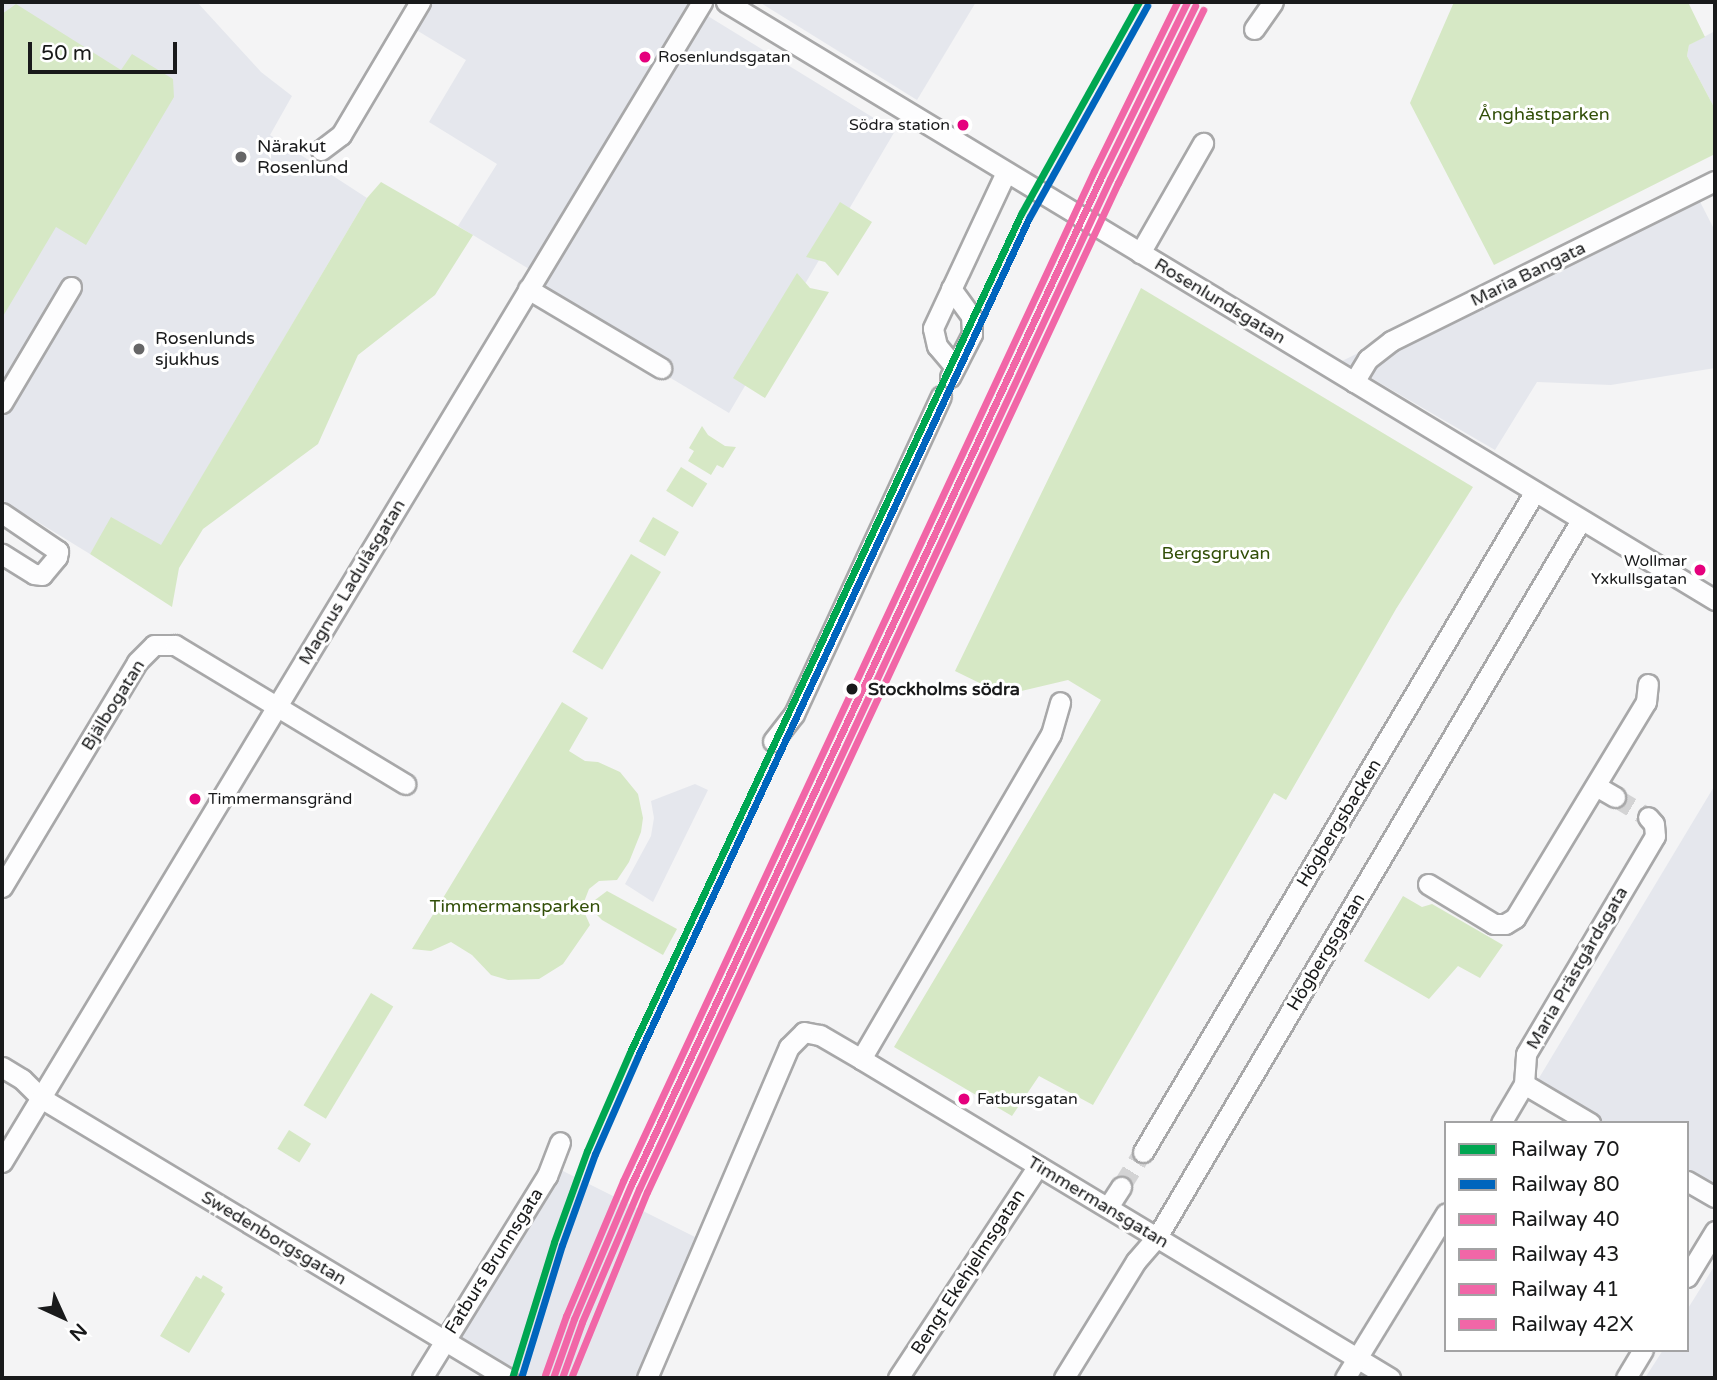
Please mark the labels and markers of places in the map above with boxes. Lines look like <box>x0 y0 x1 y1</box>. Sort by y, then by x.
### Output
place label: Rosenlundsgatan <box>658 47 791 67</box>
marker: Rosenlundsgatan <box>638 50 652 64</box>
place label: Södra station <box>849 115 950 135</box>
marker: Södra station <box>956 118 970 132</box>
place label: Närakut Rosenlund <box>257 136 348 178</box>
marker: Närakut Rosenlund <box>231 147 251 167</box>
place label: Rosenlunds sjukhus <box>155 328 255 370</box>
marker: Rosenlunds sjukhus <box>129 339 149 359</box>
place label: Wollmar Yxkullsgatan <box>1591 551 1687 589</box>
marker: Wollmar Yxkullsgatan <box>1693 563 1707 577</box>
place label: Stockholms södra <box>868 678 1020 700</box>
marker: Stockholms södra <box>842 679 862 699</box>
place label: Timmermansgränd <box>208 789 352 809</box>
marker: Timmermansgränd <box>188 792 202 806</box>
place label: Fatbursgatan <box>977 1089 1078 1109</box>
marker: Fatbursgatan <box>957 1092 971 1106</box>

